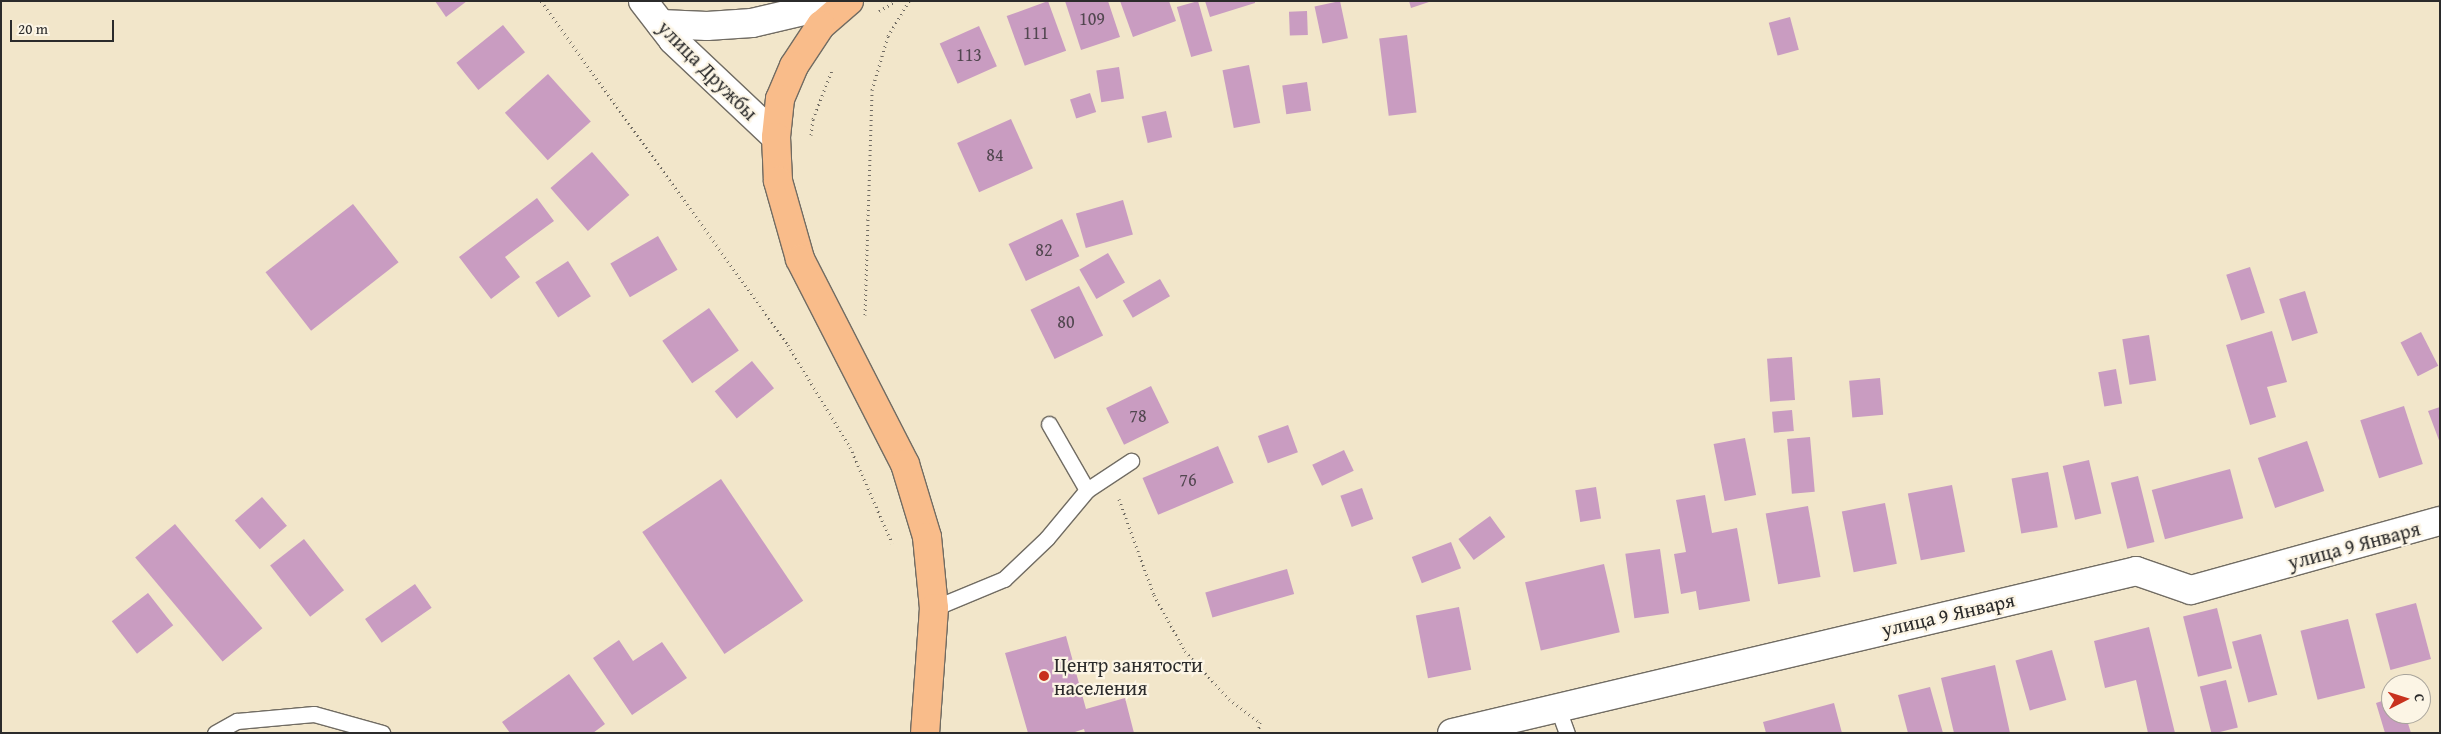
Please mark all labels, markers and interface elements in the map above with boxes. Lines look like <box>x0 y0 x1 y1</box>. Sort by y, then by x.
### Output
house number: 109 <box>1079 8 1105 30</box>
scale bar <box>12 10 116 42</box>
street label: улица Дружбы <box>653 15 763 125</box>
text: 20 m <box>18 18 48 39</box>
house number: 111 <box>1023 22 1049 44</box>
house number: 113 <box>956 44 982 66</box>
house number: 84 <box>986 144 1004 166</box>
house number: 82 <box>1035 239 1053 261</box>
house number: 80 <box>1057 311 1075 333</box>
house number: 78 <box>1129 405 1147 427</box>
house number: 76 <box>1179 469 1197 491</box>
street label: улица 9 Января <box>2285 516 2423 574</box>
street label: улица 9 Января <box>1879 587 2017 641</box>
place label: Центр занятости населения <box>1054 652 1203 699</box>
marker: Центр занятости населения <box>1038 670 1050 682</box>
north arrow <box>2381 674 2431 724</box>
text: С <box>2410 693 2430 703</box>

